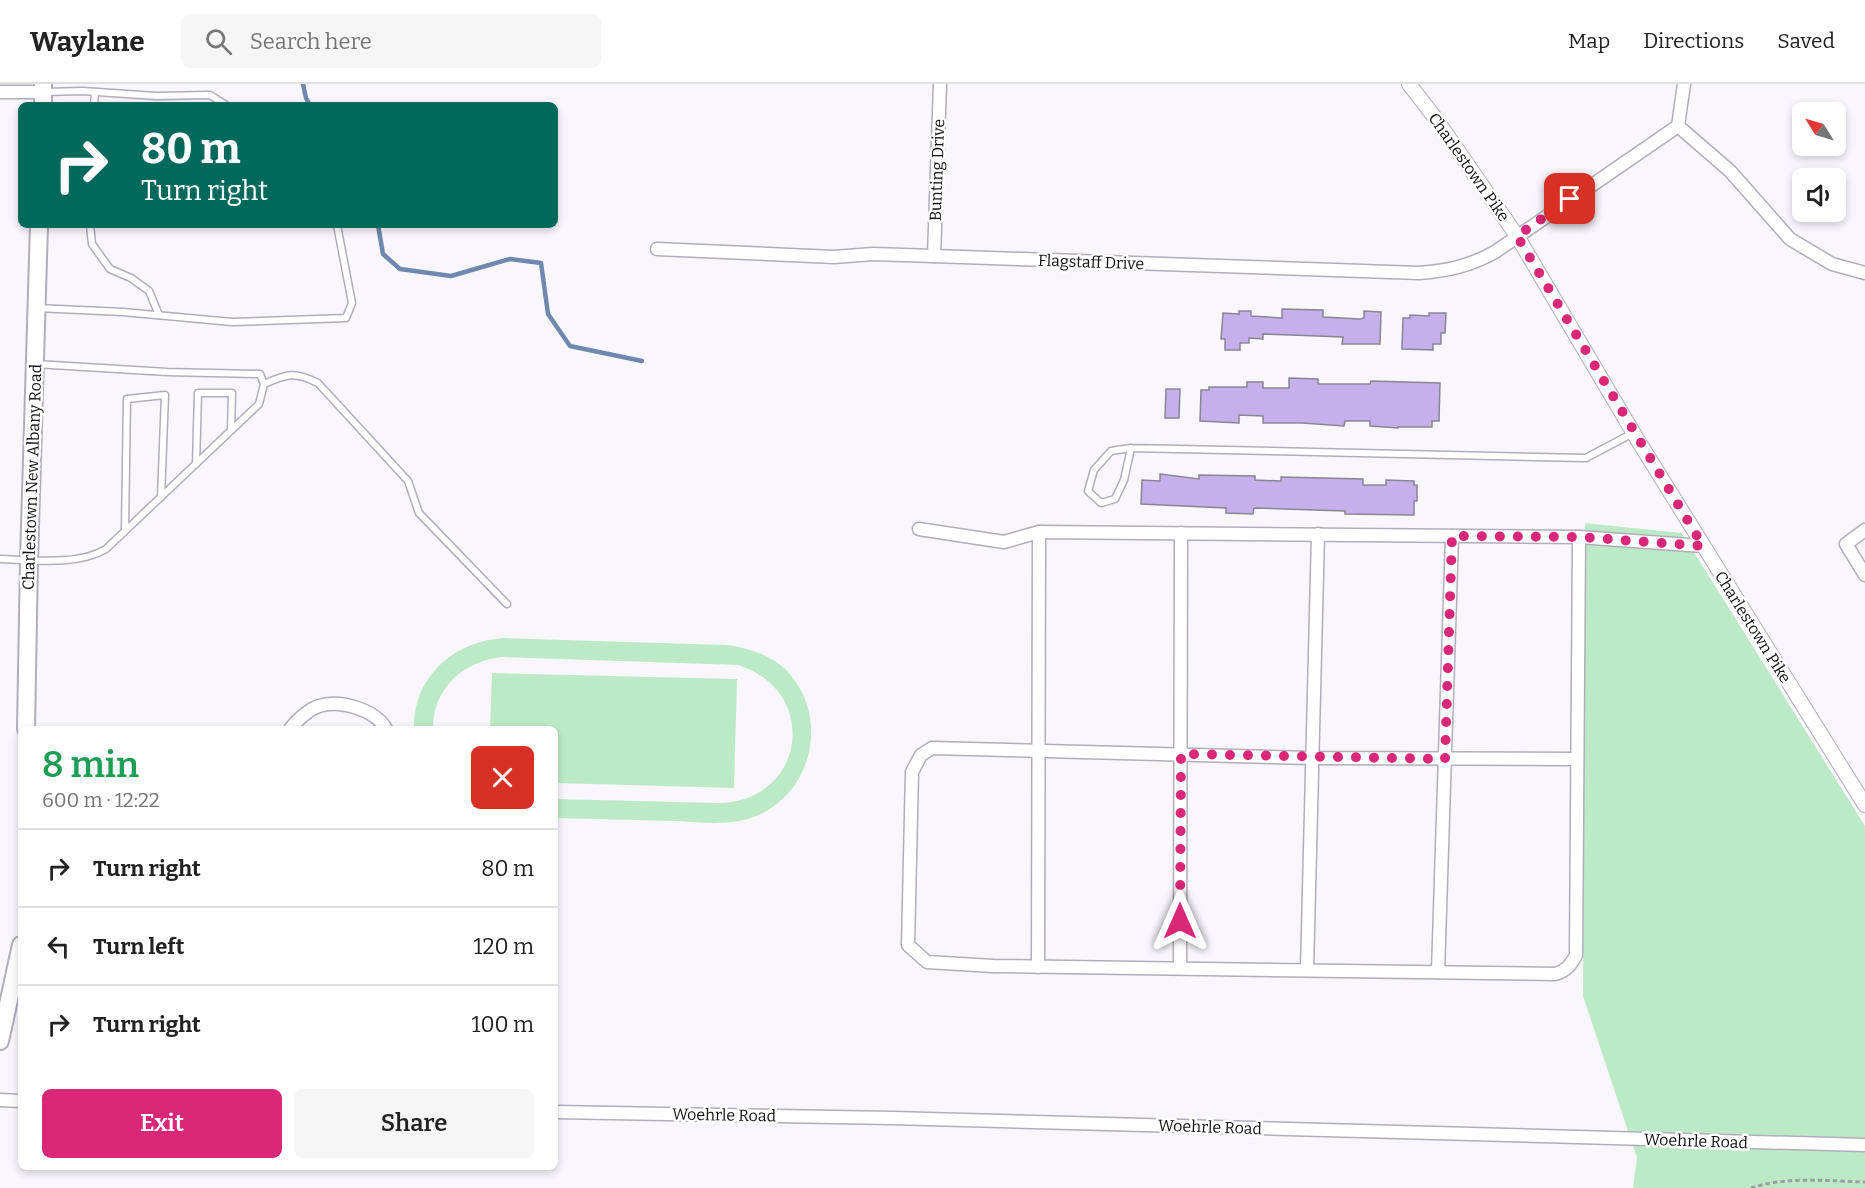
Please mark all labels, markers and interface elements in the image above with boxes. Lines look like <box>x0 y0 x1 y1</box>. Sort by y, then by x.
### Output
search box <box>181 14 601 68</box>
text: Waylane <box>30 25 145 58</box>
icon: search <box>202 25 235 58</box>
text: Search here <box>250 28 372 55</box>
text: Map <box>1568 28 1610 54</box>
text: Directions <box>1643 28 1744 54</box>
text: Saved <box>1777 28 1835 54</box>
north arrow <box>1792 102 1846 156</box>
map controls <box>1792 102 1846 222</box>
street label: Charlestown Pike <box>1424 109 1514 225</box>
street label: Bunting Drive <box>926 119 948 221</box>
text: 80 m <box>141 124 241 174</box>
icon: right <box>42 126 120 204</box>
button: sound <box>1792 168 1846 222</box>
pin <box>1544 173 1595 224</box>
text: Turn right <box>141 175 268 207</box>
icon: arrive <box>1553 182 1586 215</box>
street label: Flagstaff Drive <box>1038 251 1144 273</box>
street label: Charlestown New Albany Road <box>19 363 45 590</box>
street label: Charlestown Pike <box>1711 568 1795 686</box>
text: 8 min <box>42 743 139 787</box>
button: close <box>471 746 534 809</box>
text: 600 m · 12:22 <box>42 788 160 812</box>
icon: right <box>42 852 75 885</box>
text: Turn right <box>93 855 201 882</box>
text: 80 m <box>481 855 534 882</box>
position arrow <box>1148 889 1212 953</box>
icon: left <box>42 930 75 963</box>
text: Turn left <box>93 933 185 960</box>
text: 120 m <box>474 933 534 960</box>
icon: right <box>42 1008 75 1041</box>
text: Turn right <box>93 1011 201 1038</box>
text: 100 m <box>471 1011 534 1038</box>
button: Exit <box>42 1089 282 1158</box>
button: Share <box>294 1089 534 1158</box>
street label: Woehrle Road <box>672 1105 777 1125</box>
street label: Woehrle Road <box>1158 1116 1263 1138</box>
street label: Woehrle Road <box>1644 1130 1749 1152</box>

